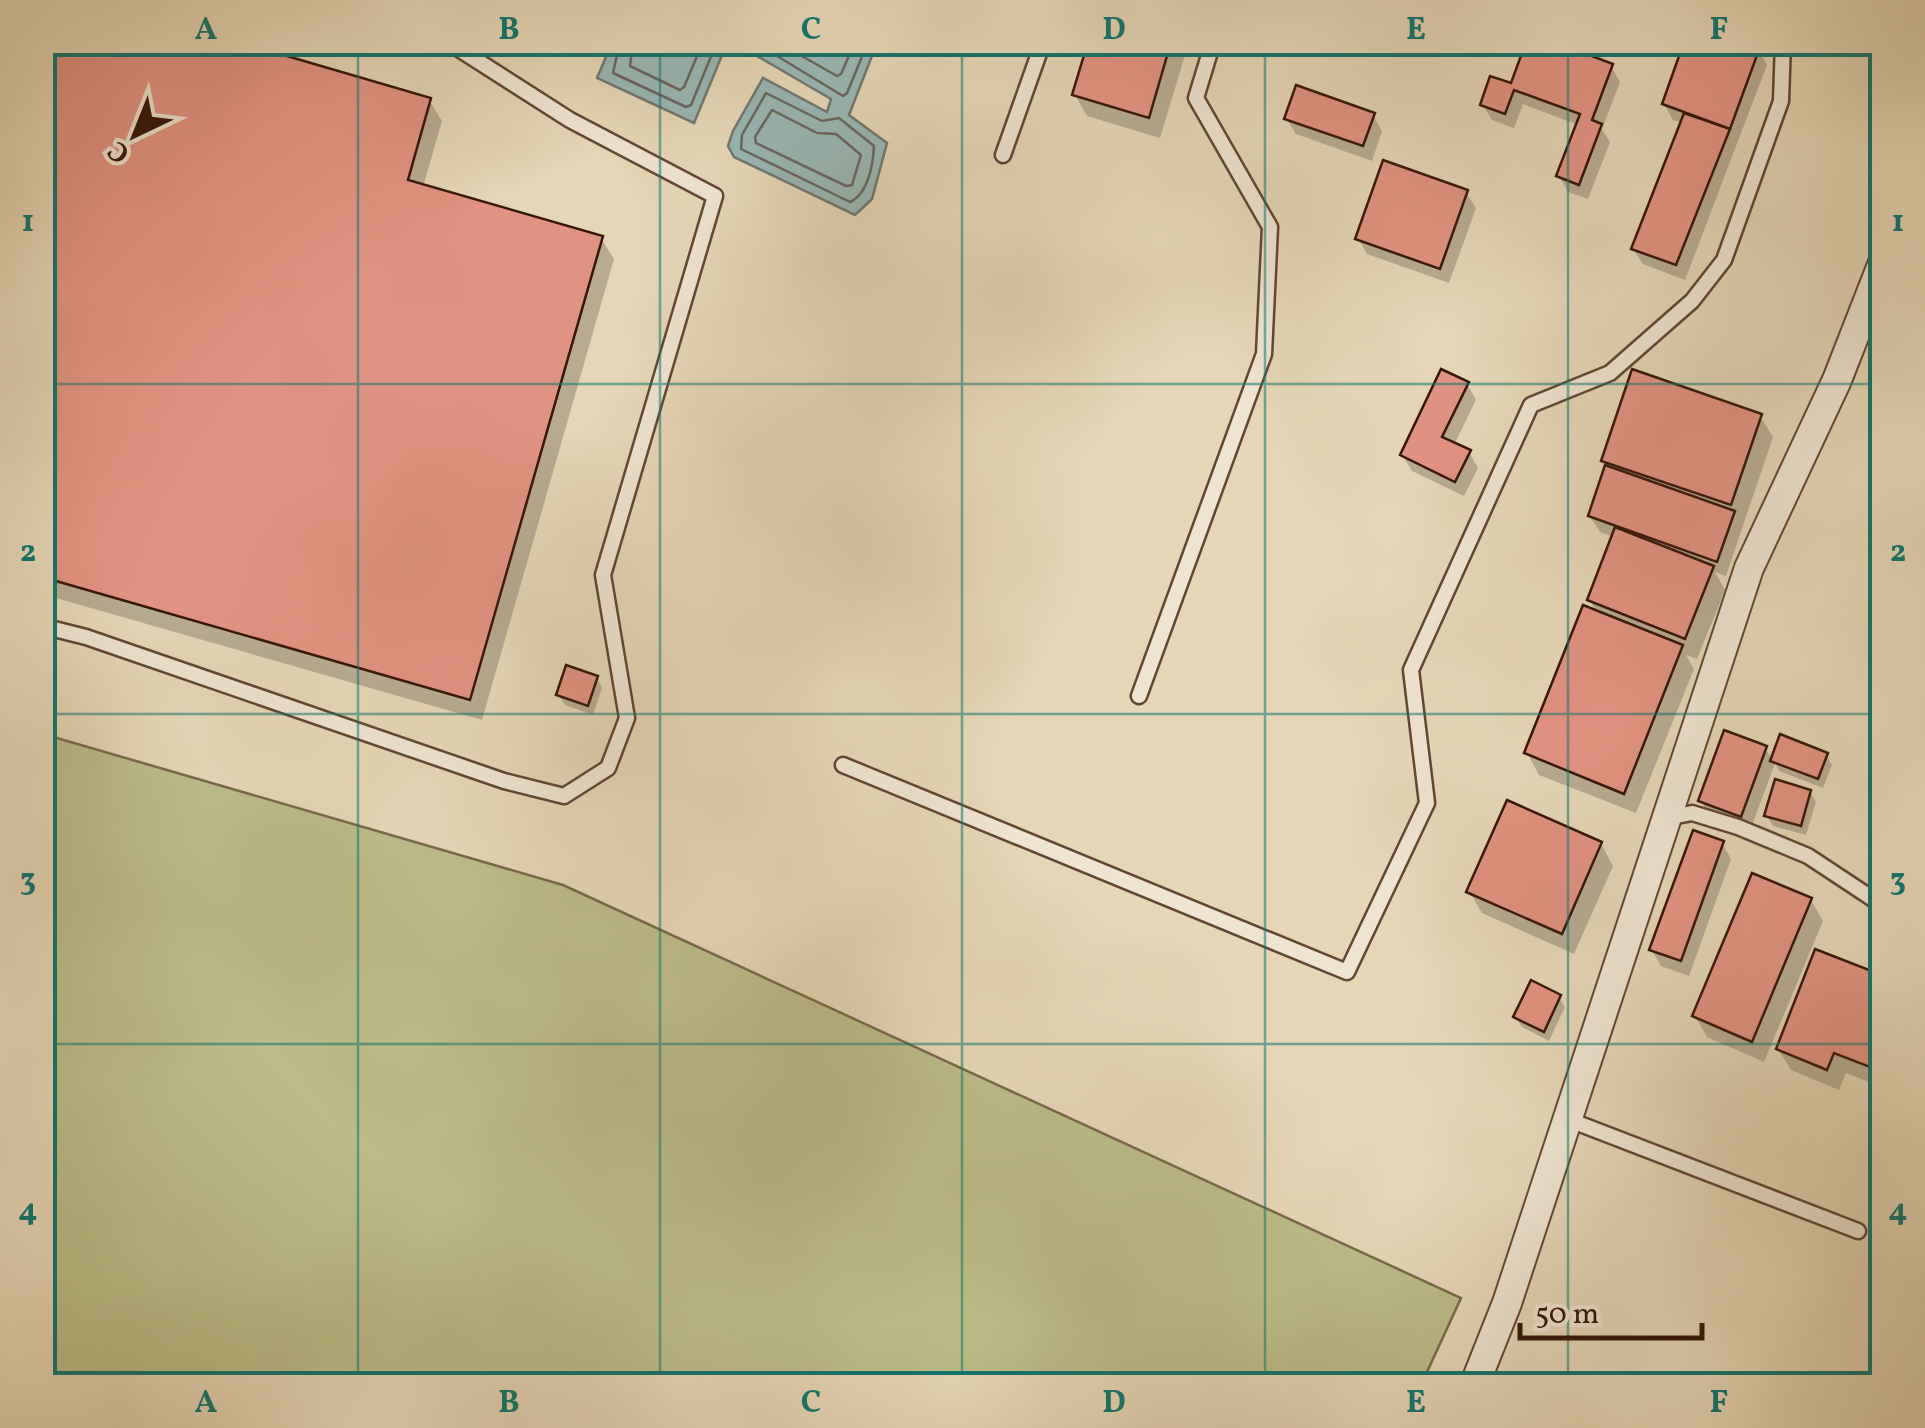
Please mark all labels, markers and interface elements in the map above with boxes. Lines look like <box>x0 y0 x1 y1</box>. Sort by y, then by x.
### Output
text: A <box>195 9 218 53</box>
text: B <box>498 9 520 53</box>
text: C <box>801 9 821 53</box>
text: D <box>1102 9 1126 53</box>
text: E <box>1406 9 1426 53</box>
text: F <box>1710 9 1729 53</box>
north arrow <box>85 85 185 185</box>
text: С <box>100 131 140 172</box>
text: 1 <box>22 201 34 245</box>
text: 1 <box>1892 201 1904 245</box>
text: 2 <box>20 531 36 575</box>
text: 2 <box>1890 531 1906 575</box>
text: 3 <box>20 860 36 904</box>
text: 3 <box>1890 860 1906 904</box>
text: 4 <box>18 1190 38 1234</box>
text: 4 <box>1888 1190 1908 1234</box>
scale bar <box>1520 1278 1702 1340</box>
text: 50 m <box>1535 1294 1599 1336</box>
text: A <box>195 1382 218 1426</box>
text: B <box>498 1382 520 1426</box>
text: C <box>801 1382 821 1426</box>
text: D <box>1102 1382 1126 1426</box>
text: E <box>1406 1382 1426 1426</box>
text: F <box>1710 1382 1729 1426</box>

